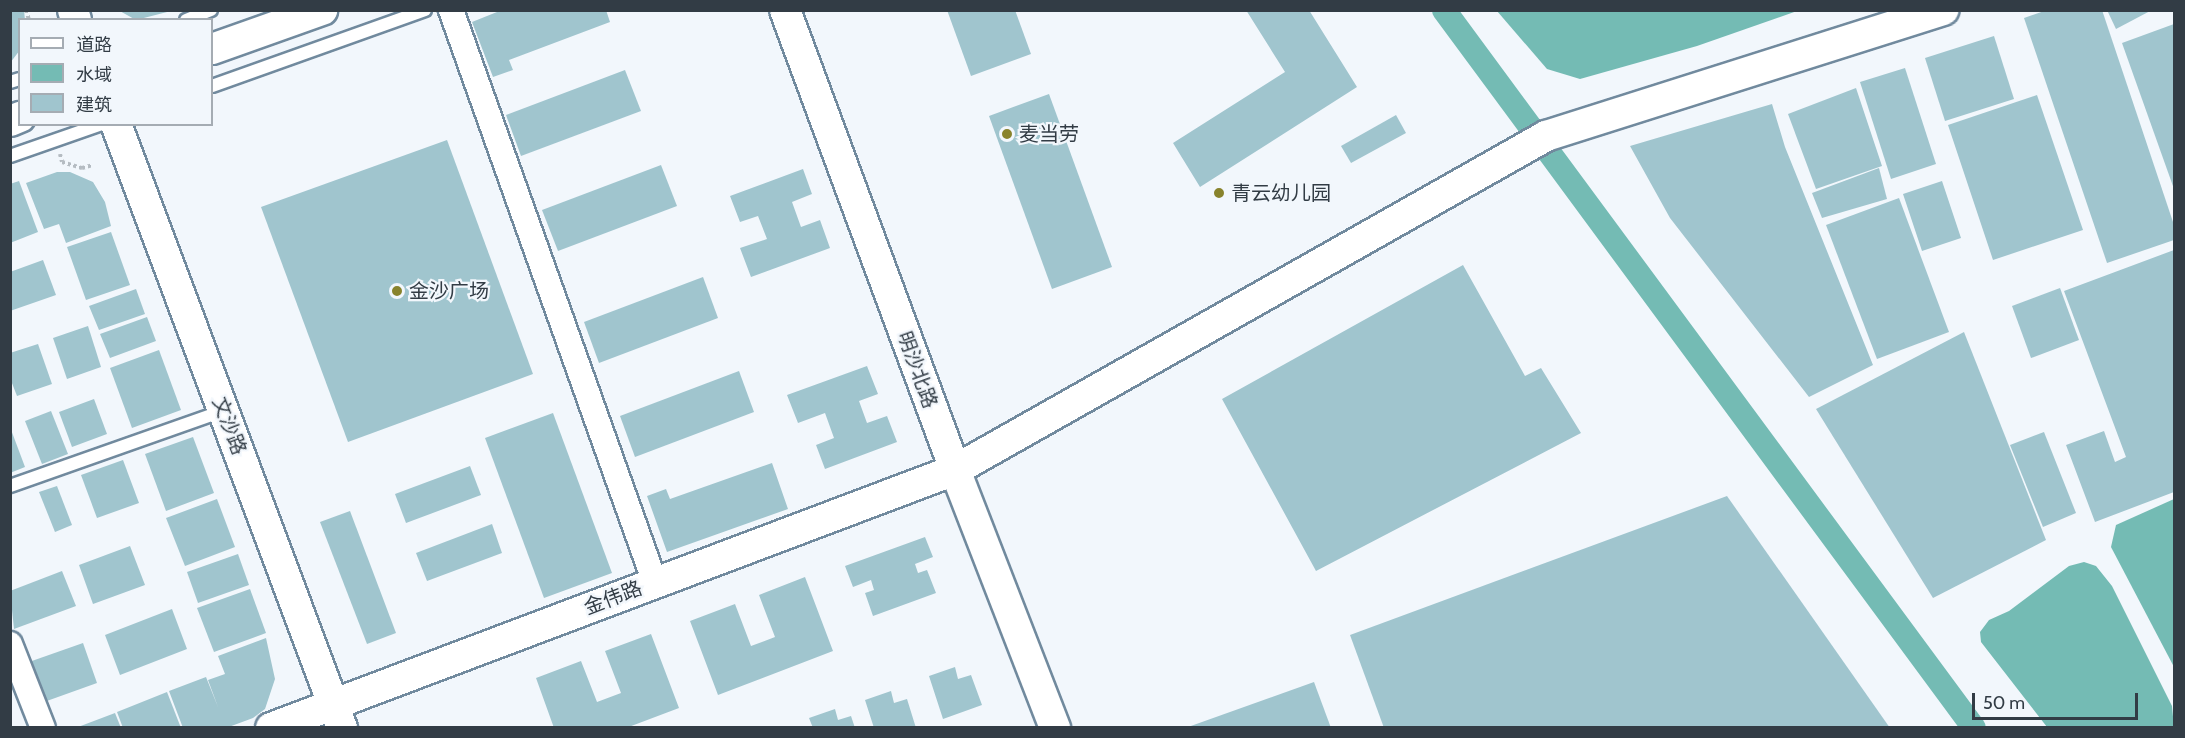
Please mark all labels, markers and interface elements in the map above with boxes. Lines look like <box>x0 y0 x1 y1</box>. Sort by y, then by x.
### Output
legend <box>18 18 213 126</box>
text: 道路 <box>76 34 112 56</box>
text: 水域 <box>76 64 112 86</box>
text: 建筑 <box>76 94 112 116</box>
place label: 麦当劳 <box>1019 122 1079 146</box>
marker: 麦当劳 <box>1000 127 1014 141</box>
place label: 青云幼儿园 <box>1231 181 1331 205</box>
marker: 青云幼儿园 <box>1212 186 1226 200</box>
place label: 金沙广场 <box>409 279 489 303</box>
marker: 金沙广场 <box>390 284 404 298</box>
street label: 明沙北路 <box>892 328 942 412</box>
street label: 文沙路 <box>207 394 251 458</box>
street label: 金伟路 <box>581 576 645 620</box>
scale bar <box>1975 681 2142 719</box>
text: 50 m <box>1983 692 2025 714</box>

